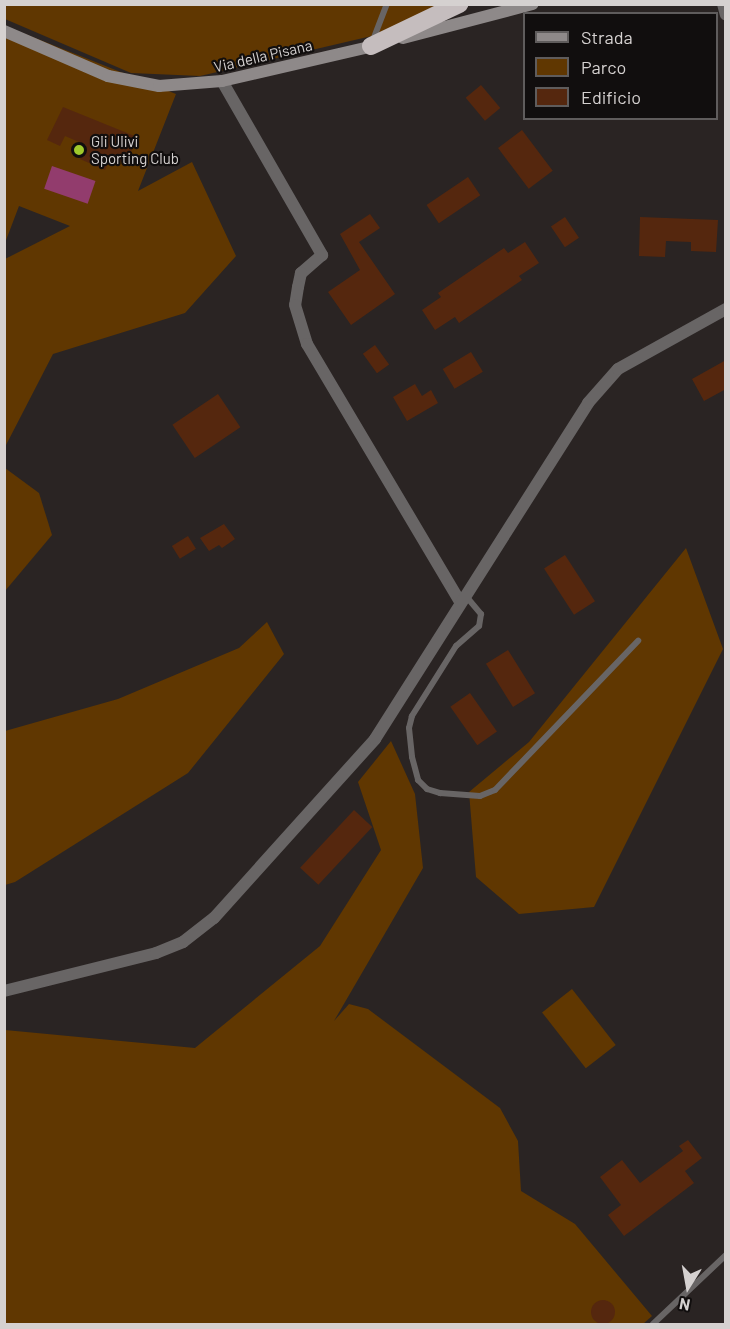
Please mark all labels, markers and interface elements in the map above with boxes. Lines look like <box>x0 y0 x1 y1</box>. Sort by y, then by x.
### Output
legend <box>523 12 718 120</box>
text: Strada <box>581 26 633 48</box>
street label: Via della Pisana <box>212 36 314 76</box>
text: Parco <box>581 56 626 78</box>
text: Edificio <box>581 86 641 108</box>
place label: Gli Ulivi Sporting Club <box>91 132 179 167</box>
marker: Gli Ulivi Sporting Club <box>72 143 86 157</box>
north arrow <box>658 1257 718 1317</box>
text: N <box>677 1295 692 1316</box>

